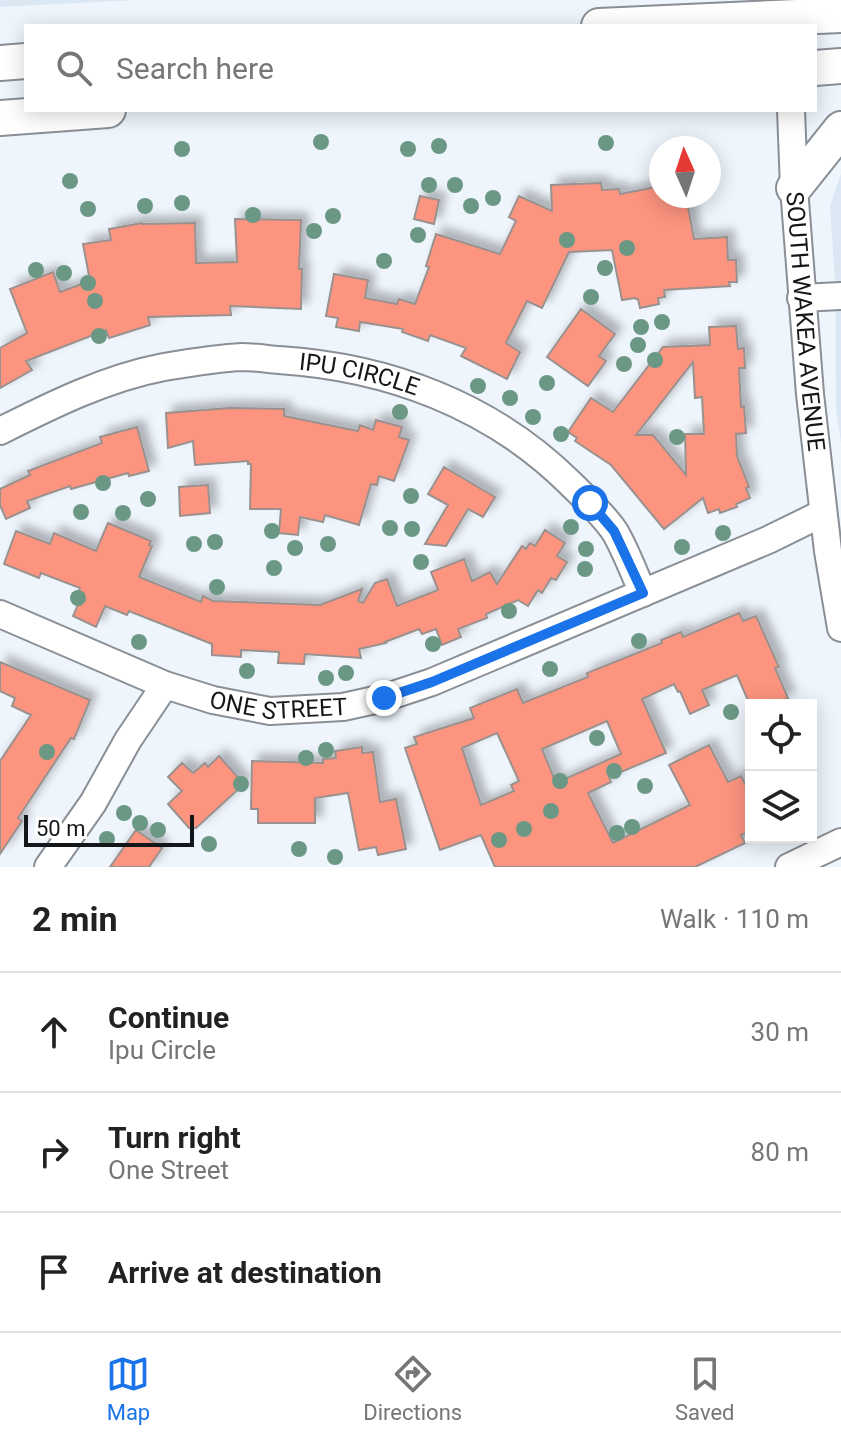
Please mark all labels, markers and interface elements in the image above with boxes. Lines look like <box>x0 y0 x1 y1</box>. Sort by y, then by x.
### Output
search box <box>24 24 817 112</box>
icon: search <box>52 46 96 90</box>
text: Search here <box>116 51 274 86</box>
north arrow <box>649 136 721 208</box>
street label: SOUTH WAKEA AVENUE <box>780 191 830 453</box>
street label: IPU CIRCLE <box>298 348 423 401</box>
route start <box>572 485 608 521</box>
route end <box>366 680 402 716</box>
street label: ONE STREET <box>207 686 348 726</box>
map controls <box>745 699 817 843</box>
button: locate <box>745 699 817 771</box>
button: layers <box>745 771 817 843</box>
scale bar <box>24 811 194 847</box>
text: 50 m <box>36 816 85 841</box>
text: 2 min <box>32 899 117 939</box>
text: Walk · 110 m <box>660 904 809 934</box>
text: Continue <box>108 1000 229 1035</box>
icon: ahead <box>32 1010 76 1054</box>
text: 30 m <box>751 1017 809 1047</box>
text: Ipu Circle <box>108 1035 216 1065</box>
text: Turn right <box>108 1120 241 1155</box>
icon: right <box>32 1130 76 1174</box>
text: 80 m <box>751 1137 809 1167</box>
text: One Street <box>108 1155 229 1185</box>
icon: arrive <box>32 1250 76 1294</box>
text: Arrive at destination <box>108 1255 382 1290</box>
tab: Map <box>106 1352 150 1425</box>
tab: Directions <box>363 1352 462 1425</box>
tab: Saved <box>675 1352 735 1425</box>

